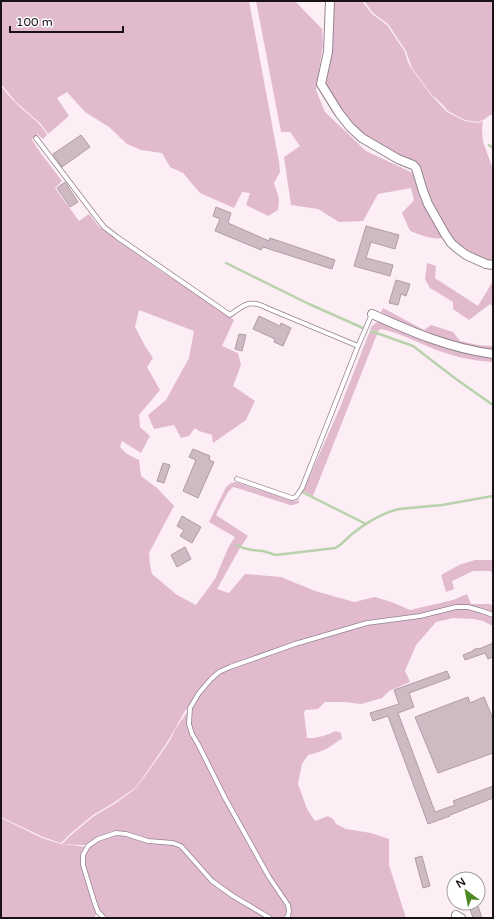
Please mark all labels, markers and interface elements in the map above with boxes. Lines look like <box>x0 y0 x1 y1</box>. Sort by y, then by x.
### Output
scale bar <box>10 8 123 34</box>
text: 100 m <box>16 15 53 29</box>
north arrow <box>446 871 486 911</box>
text: N <box>454 875 468 891</box>

